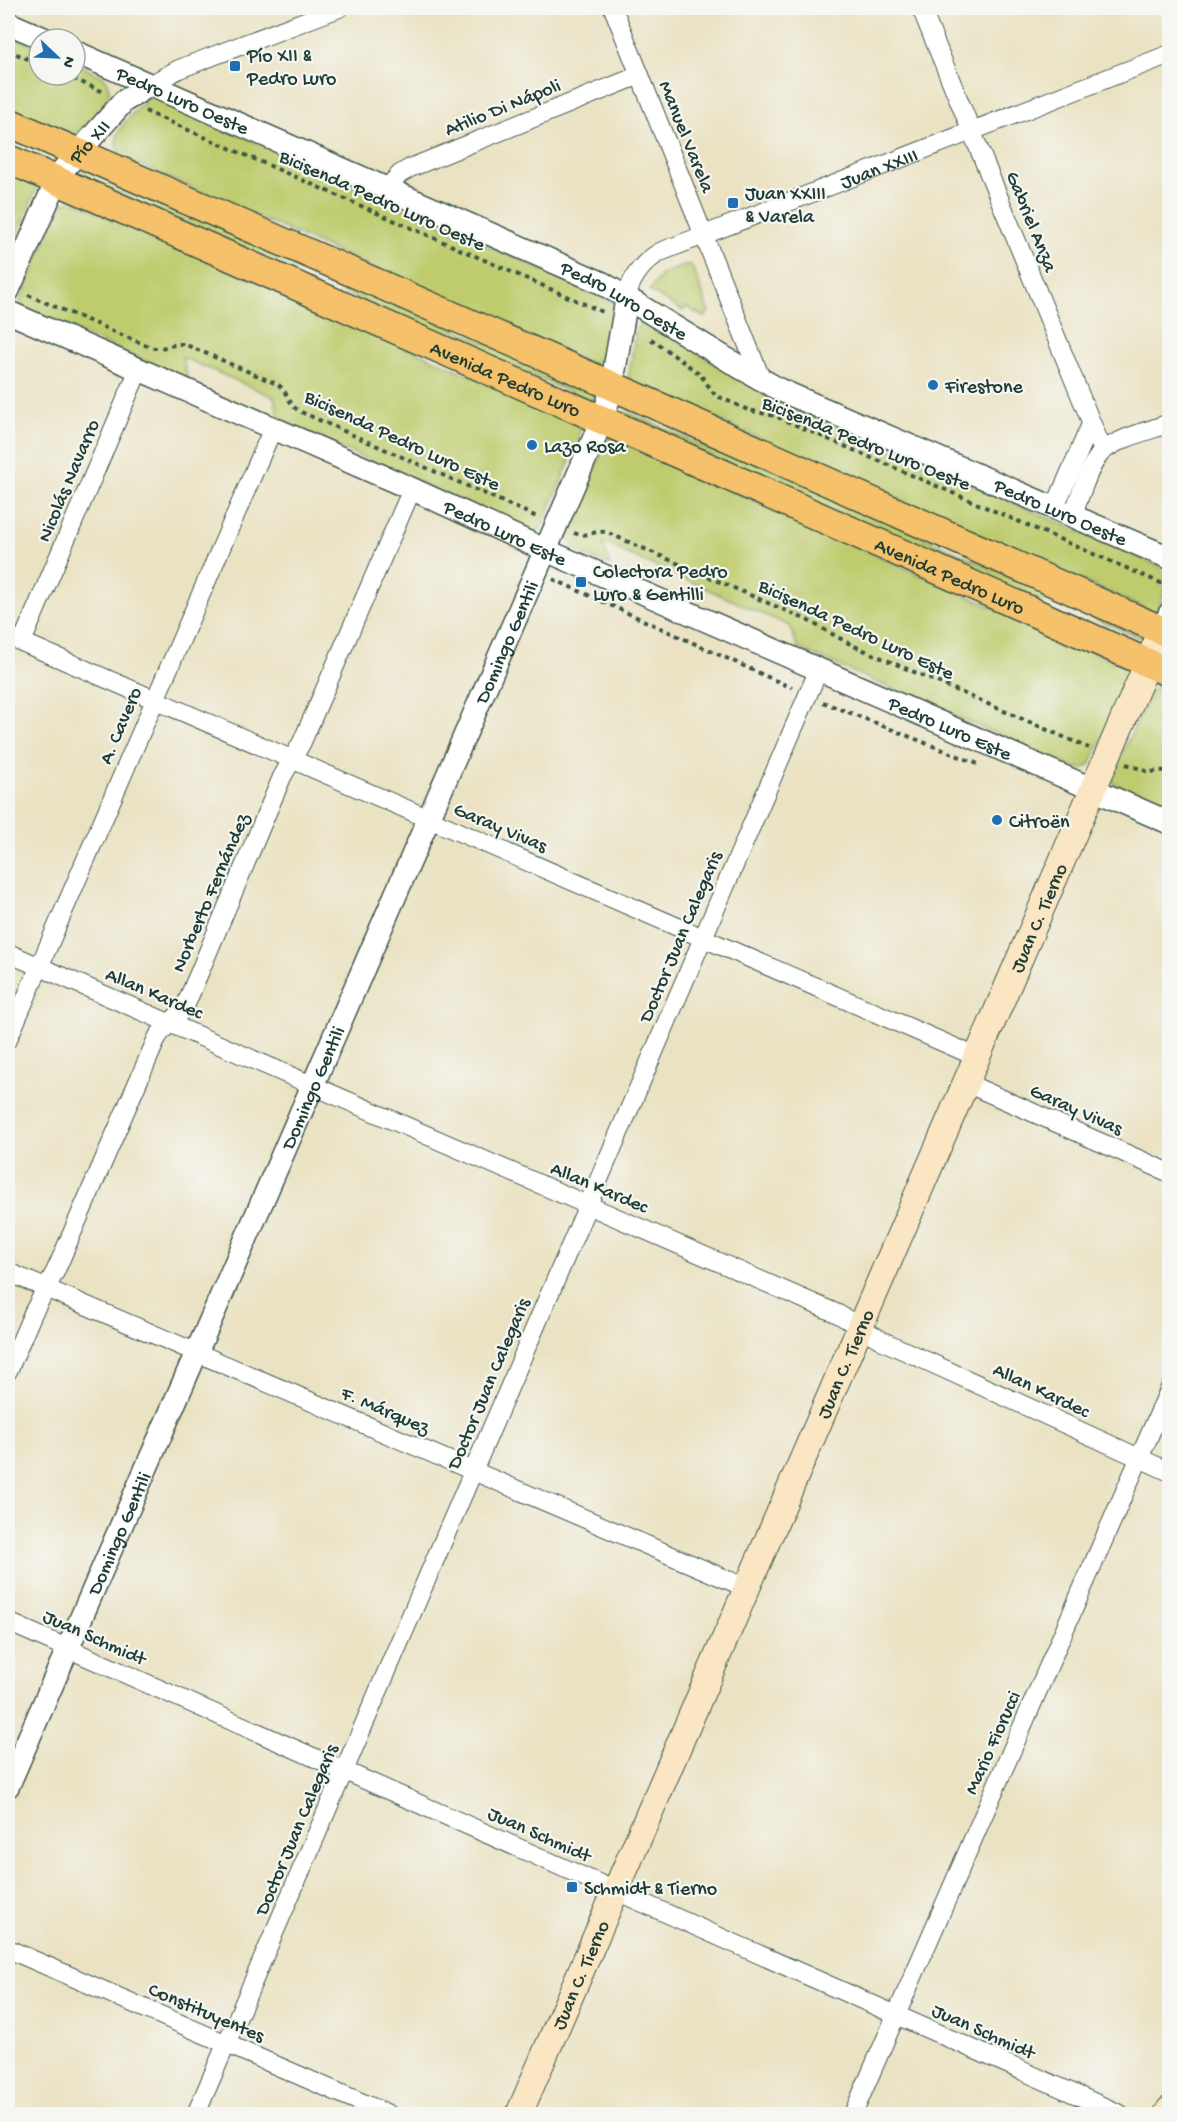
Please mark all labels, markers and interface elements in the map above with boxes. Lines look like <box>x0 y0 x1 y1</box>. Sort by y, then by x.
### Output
north arrow <box>27 27 87 87</box>
place label: Pío XII & Pedro Luro <box>246 46 336 92</box>
text: N <box>57 53 78 71</box>
marker: Pío XII & Pedro Luro <box>228 59 242 73</box>
street label: Pedro Luro Oeste <box>111 63 252 142</box>
street label: Atilio Di Nápoli <box>442 75 565 143</box>
street label: Manuel Varela <box>652 78 718 197</box>
street label: Pío XII <box>65 117 117 171</box>
street label: Juan XXIII <box>838 145 922 196</box>
street label: Bicisenda Pedro Luro Oeste <box>274 146 489 258</box>
street label: Gabriel Anza <box>999 169 1061 277</box>
place label: Juan XXIII & Varela <box>745 184 826 230</box>
marker: Juan XXIII & Varela <box>726 196 740 210</box>
street label: Pedro Luro Oeste <box>555 258 691 348</box>
street label: Avenida Pedro Luro <box>426 338 583 424</box>
place label: Firestone <box>944 377 1023 400</box>
marker: Firestone <box>926 378 940 392</box>
street label: Bicisenda Pedro Luro Este <box>299 386 503 498</box>
street label: Bicisenda Pedro Luro Oeste <box>757 392 974 498</box>
street label: Nicolás Navarro <box>34 417 106 546</box>
place label: Lazo Rosa <box>544 437 627 460</box>
marker: Lazo Rosa <box>525 438 539 452</box>
street label: Pedro Luro Oeste <box>989 475 1130 553</box>
street label: Pedro Luro Este <box>438 497 570 573</box>
street label: Avenida Pedro Luro <box>870 535 1027 622</box>
place label: Colectora Pedro Luro & Gentilli <box>593 562 728 608</box>
marker: Colectora Pedro Luro & Gentilli <box>574 575 588 589</box>
street label: Bicisenda Pedro Luro Este <box>753 575 957 687</box>
street label: Domingo Gentili <box>471 578 546 710</box>
street label: A. Cavero <box>96 684 149 768</box>
street label: Pedro Luro Este <box>883 693 1015 768</box>
street label: Garay Vivas <box>449 799 550 859</box>
street label: Norberto Fernández <box>168 809 257 976</box>
place label: Citroën <box>1009 812 1070 835</box>
marker: Citroën <box>990 813 1004 827</box>
street label: Doctor Juan Calegaris <box>635 848 729 1028</box>
street label: Juan C. Tierno <box>1007 861 1074 977</box>
street label: Allan Kardec <box>101 964 207 1027</box>
street label: Domingo Gentili <box>277 1024 352 1155</box>
street label: Garay Vivas <box>1026 1081 1126 1142</box>
street label: Allan Kardec <box>546 1158 652 1221</box>
street label: Doctor Juan Calegaris <box>443 1295 537 1475</box>
street label: Juan C. Tierno <box>814 1307 881 1423</box>
street label: Allan Kardec <box>989 1360 1094 1425</box>
street label: F. Márquez <box>336 1383 433 1442</box>
street label: Domingo Gentili <box>84 1469 158 1601</box>
street label: Juan Schmidt <box>38 1606 150 1673</box>
street label: Mario Fiorucci <box>961 1688 1027 1799</box>
street label: Doctor Juan Calegaris <box>251 1741 345 1921</box>
street label: Juan Schmidt <box>483 1803 595 1870</box>
place label: Schmidt & Tierno <box>584 1879 717 1902</box>
marker: Schmidt & Tierno <box>565 1880 579 1894</box>
street label: Juan C. Tierno <box>549 1918 616 2034</box>
street label: Constituyentes <box>144 1979 268 2049</box>
street label: Juan Schmidt <box>927 2000 1039 2067</box>

